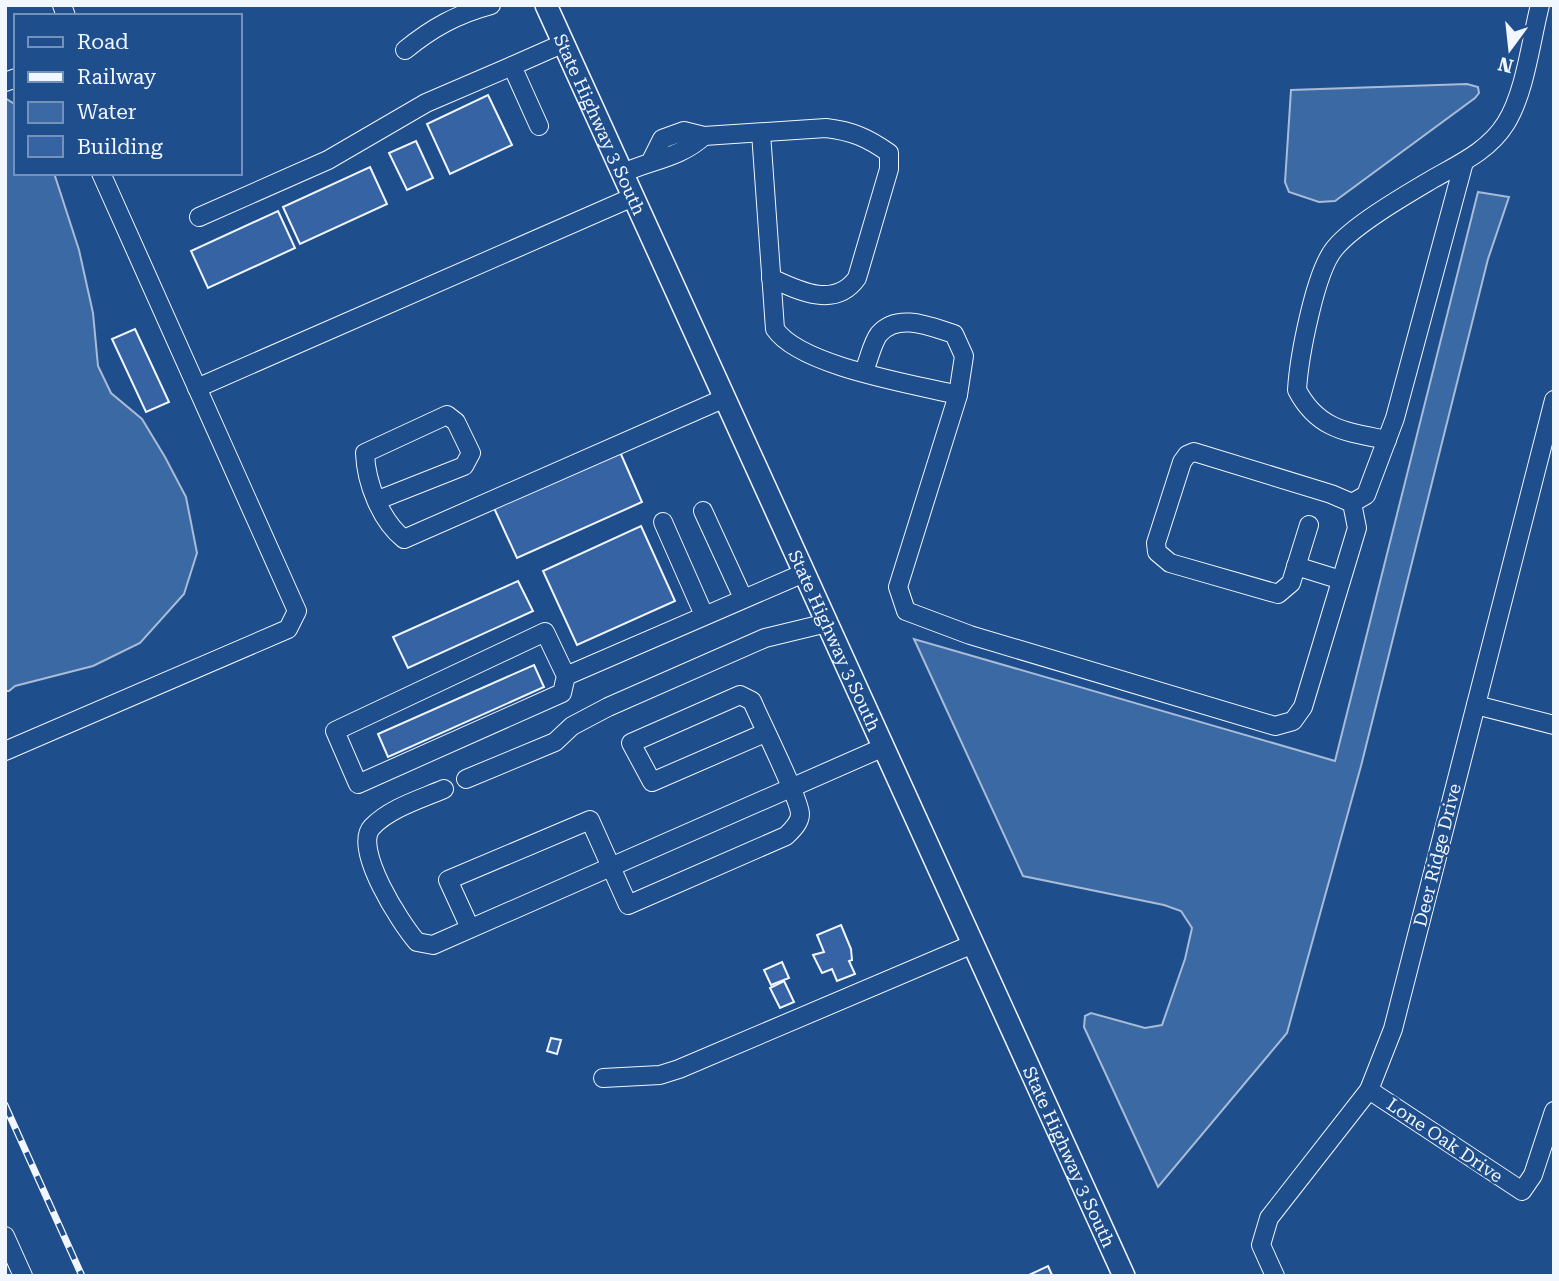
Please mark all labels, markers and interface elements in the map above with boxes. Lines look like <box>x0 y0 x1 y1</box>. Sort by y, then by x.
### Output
legend <box>14 14 242 175</box>
north arrow <box>1475 14 1545 84</box>
text: Road <box>77 30 129 54</box>
street label: State Highway 3 South <box>550 30 651 218</box>
text: N <box>1495 52 1516 78</box>
text: Railway <box>77 65 157 89</box>
text: Water <box>77 100 137 124</box>
text: Building <box>77 135 163 159</box>
street label: State Highway 3 South <box>785 547 885 735</box>
street label: Deer Ridge Drive <box>1409 781 1465 929</box>
street label: State Highway 3 South <box>1019 1063 1120 1251</box>
street label: Lone Oak Drive <box>1383 1093 1507 1187</box>

